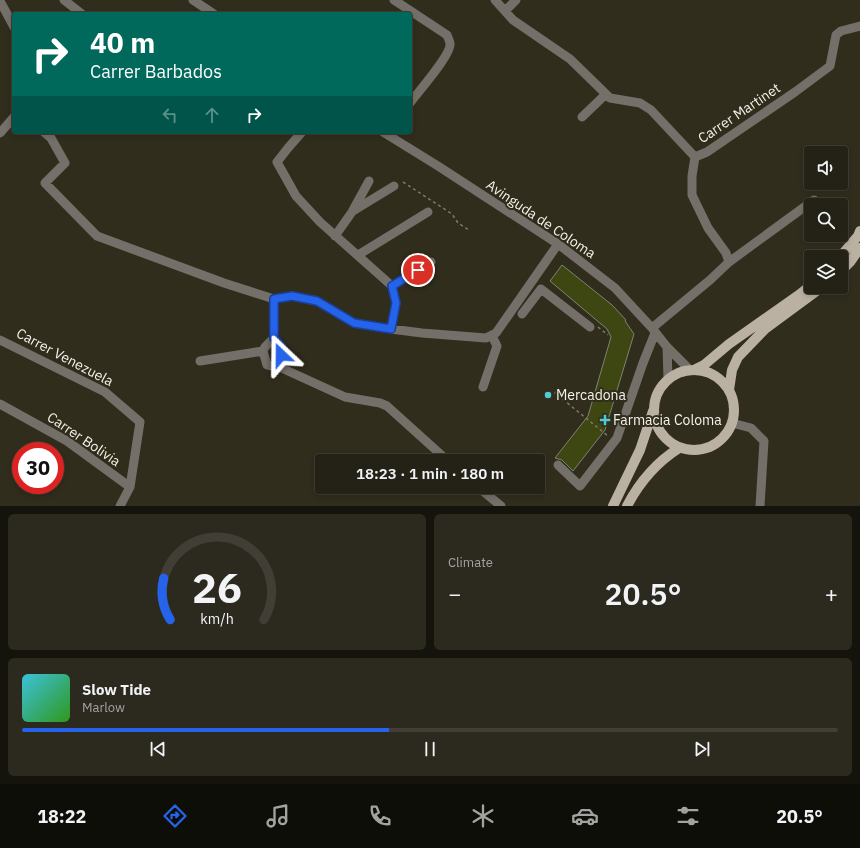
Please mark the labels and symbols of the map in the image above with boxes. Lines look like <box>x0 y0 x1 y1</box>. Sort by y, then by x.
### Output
street label: Carrer Martinet <box>694 79 784 147</box>
street label: Avinguda de Coloma <box>483 176 600 263</box>
pin <box>401 253 435 287</box>
street label: Carrer Venezuela <box>13 324 117 390</box>
position arrow <box>260 334 302 376</box>
place label: Mercadona <box>556 386 627 404</box>
marker: Mercadona <box>543 390 553 400</box>
street label: Carrer Bolivia <box>44 408 125 470</box>
place label: Farmacia Coloma <box>613 411 722 429</box>
marker: Farmacia Coloma <box>600 415 610 425</box>
speed limit sign: 30 <box>12 442 64 494</box>

